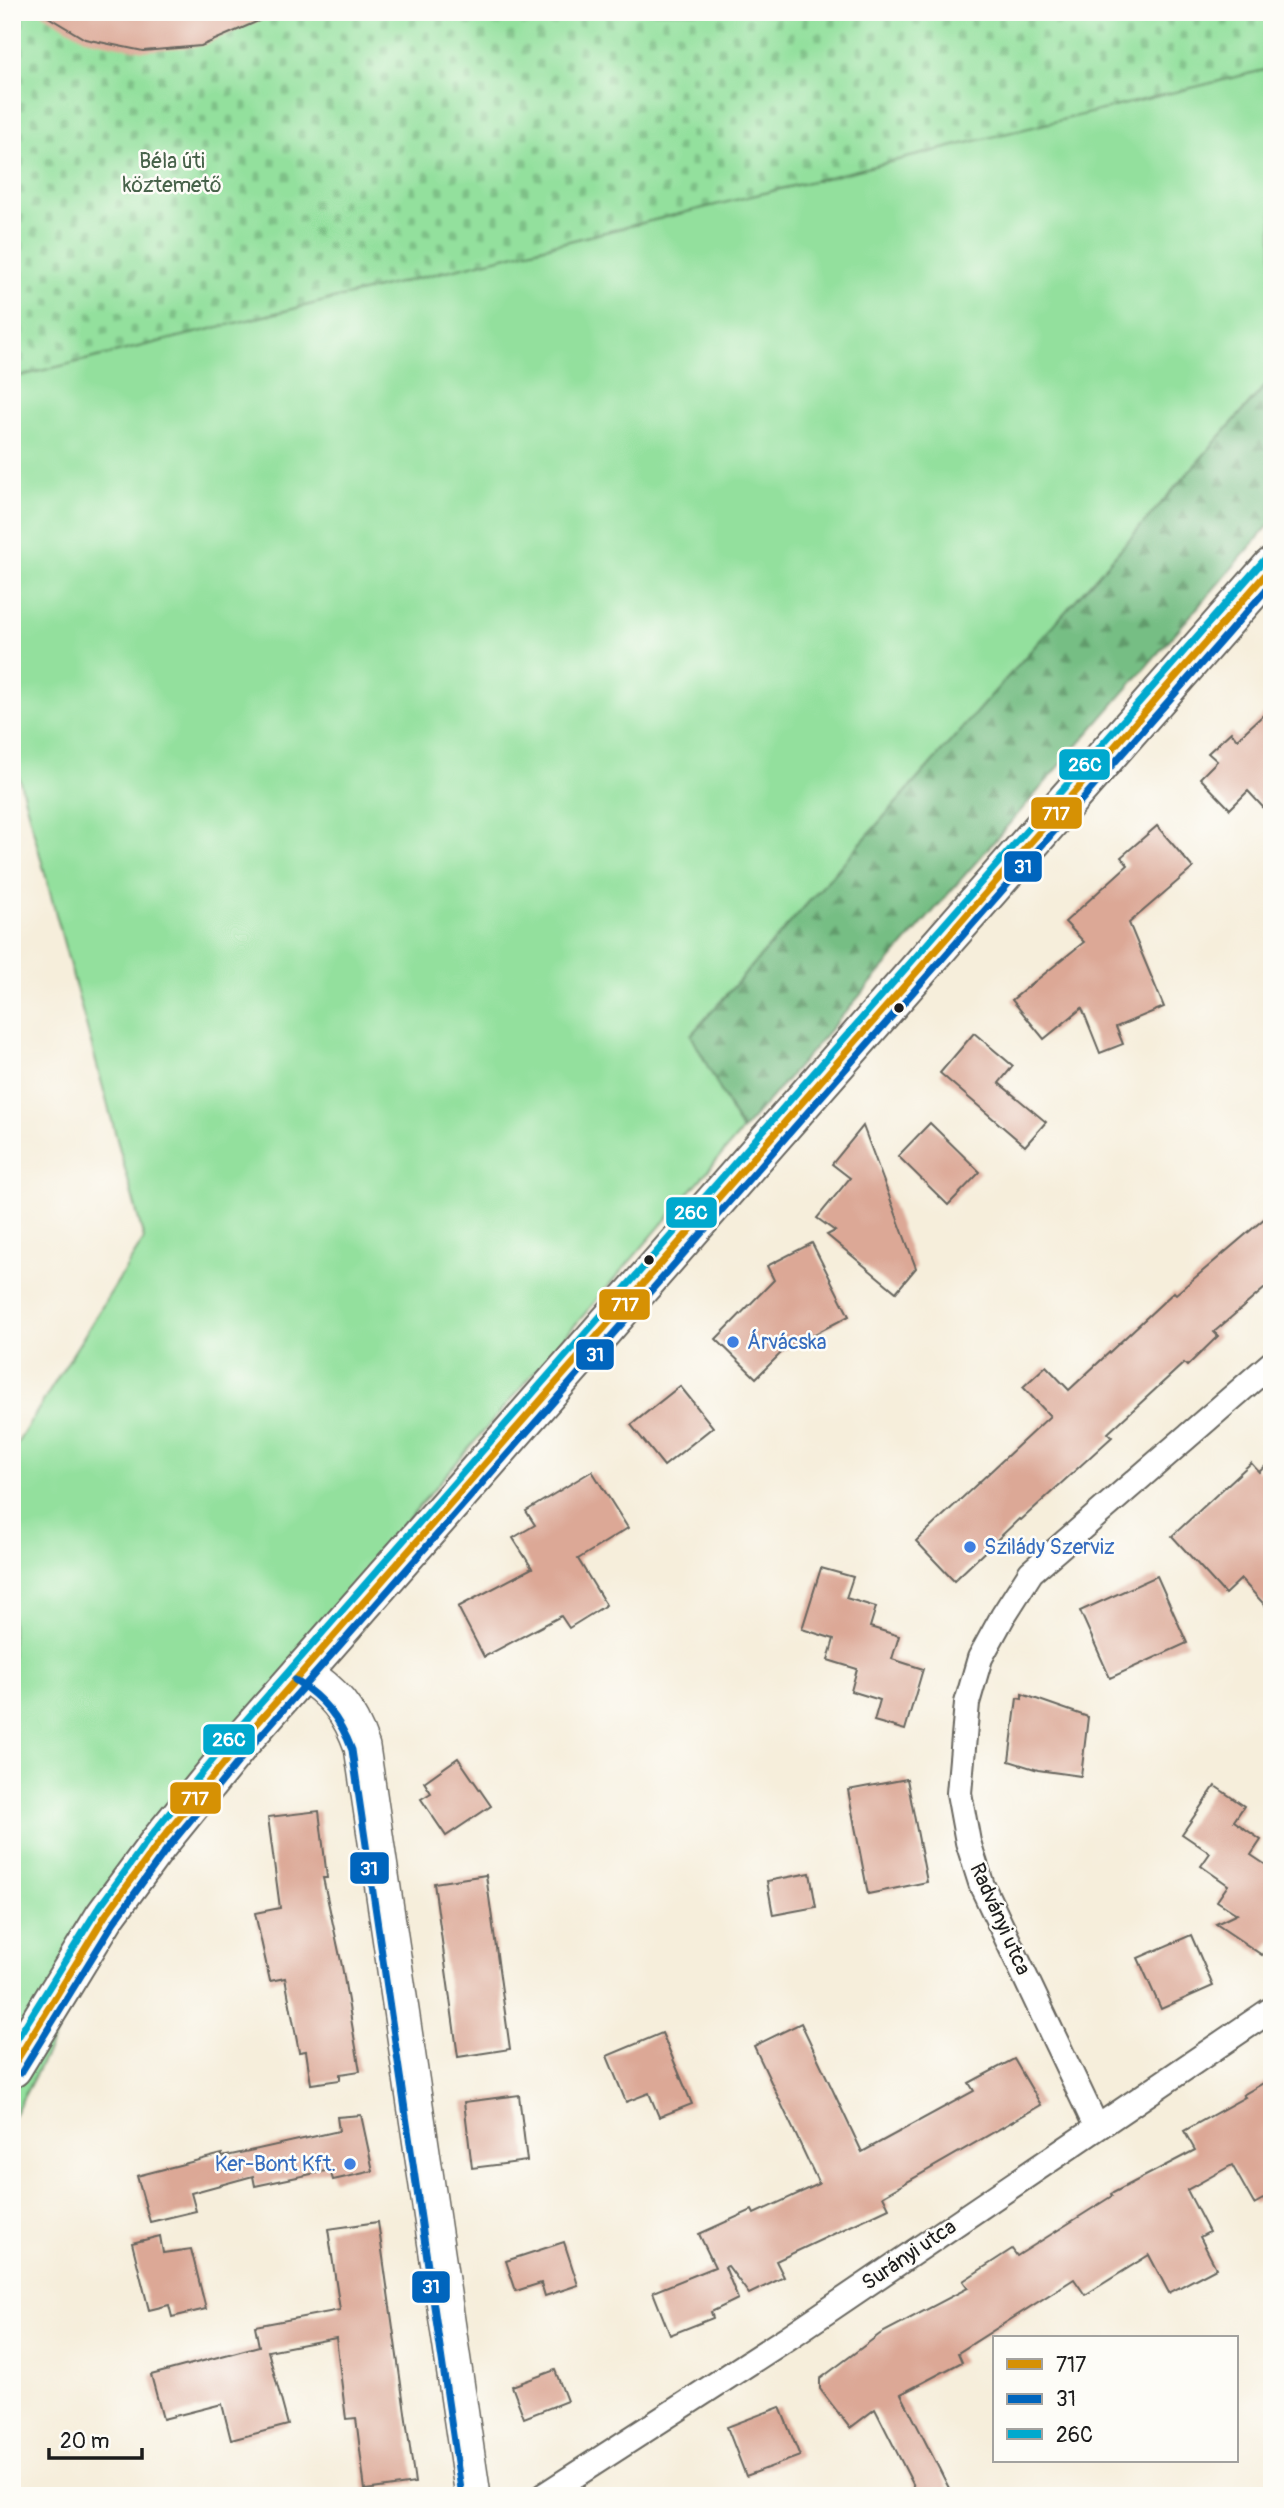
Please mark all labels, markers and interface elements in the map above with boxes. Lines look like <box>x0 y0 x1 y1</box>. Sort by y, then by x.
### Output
park label: Béla úti köztemető <box>123 148 221 199</box>
line badge: 26C <box>1058 748 1111 781</box>
text: 26C <box>1068 753 1102 777</box>
line badge: 717 <box>1030 796 1083 830</box>
text: 717 <box>1042 802 1071 826</box>
line badge: 31 <box>1003 850 1043 883</box>
text: 31 <box>1014 855 1032 879</box>
unlabelled marker <box>892 1001 906 1015</box>
line badge: 26C <box>665 1196 718 1229</box>
text: 26C <box>674 1201 708 1225</box>
unlabelled marker <box>642 1253 656 1267</box>
line badge: 717 <box>598 1288 651 1321</box>
text: 717 <box>611 1293 640 1317</box>
place label: Árvácska <box>747 1329 826 1356</box>
marker: Árvácska <box>725 1334 741 1350</box>
line badge: 31 <box>575 1338 615 1371</box>
text: 31 <box>586 1343 604 1367</box>
place label: Szilády Szerviz <box>984 1534 1115 1561</box>
marker: Szilády Szerviz <box>962 1539 978 1555</box>
line badge: 26C <box>202 1723 256 1756</box>
text: 26C <box>212 1728 246 1752</box>
line badge: 717 <box>169 1781 222 1815</box>
text: 717 <box>181 1787 210 1811</box>
line badge: 31 <box>349 1851 390 1885</box>
text: 31 <box>360 1857 378 1881</box>
street label: Radványi utca <box>963 1859 1037 1979</box>
place label: Ker-Bont Kft. <box>215 2151 336 2178</box>
marker: Ker-Bont Kft. <box>342 2156 358 2172</box>
street label: Surányi utca <box>857 2214 961 2296</box>
line badge: 31 <box>411 2270 451 2304</box>
text: 31 <box>422 2275 440 2299</box>
legend <box>993 2336 1238 2462</box>
text: 717 <box>1056 2352 1086 2379</box>
text: 31 <box>1056 2386 1076 2413</box>
scale bar <box>49 2417 142 2461</box>
text: 26C <box>1056 2422 1093 2449</box>
text: 20 m <box>60 2428 109 2455</box>

